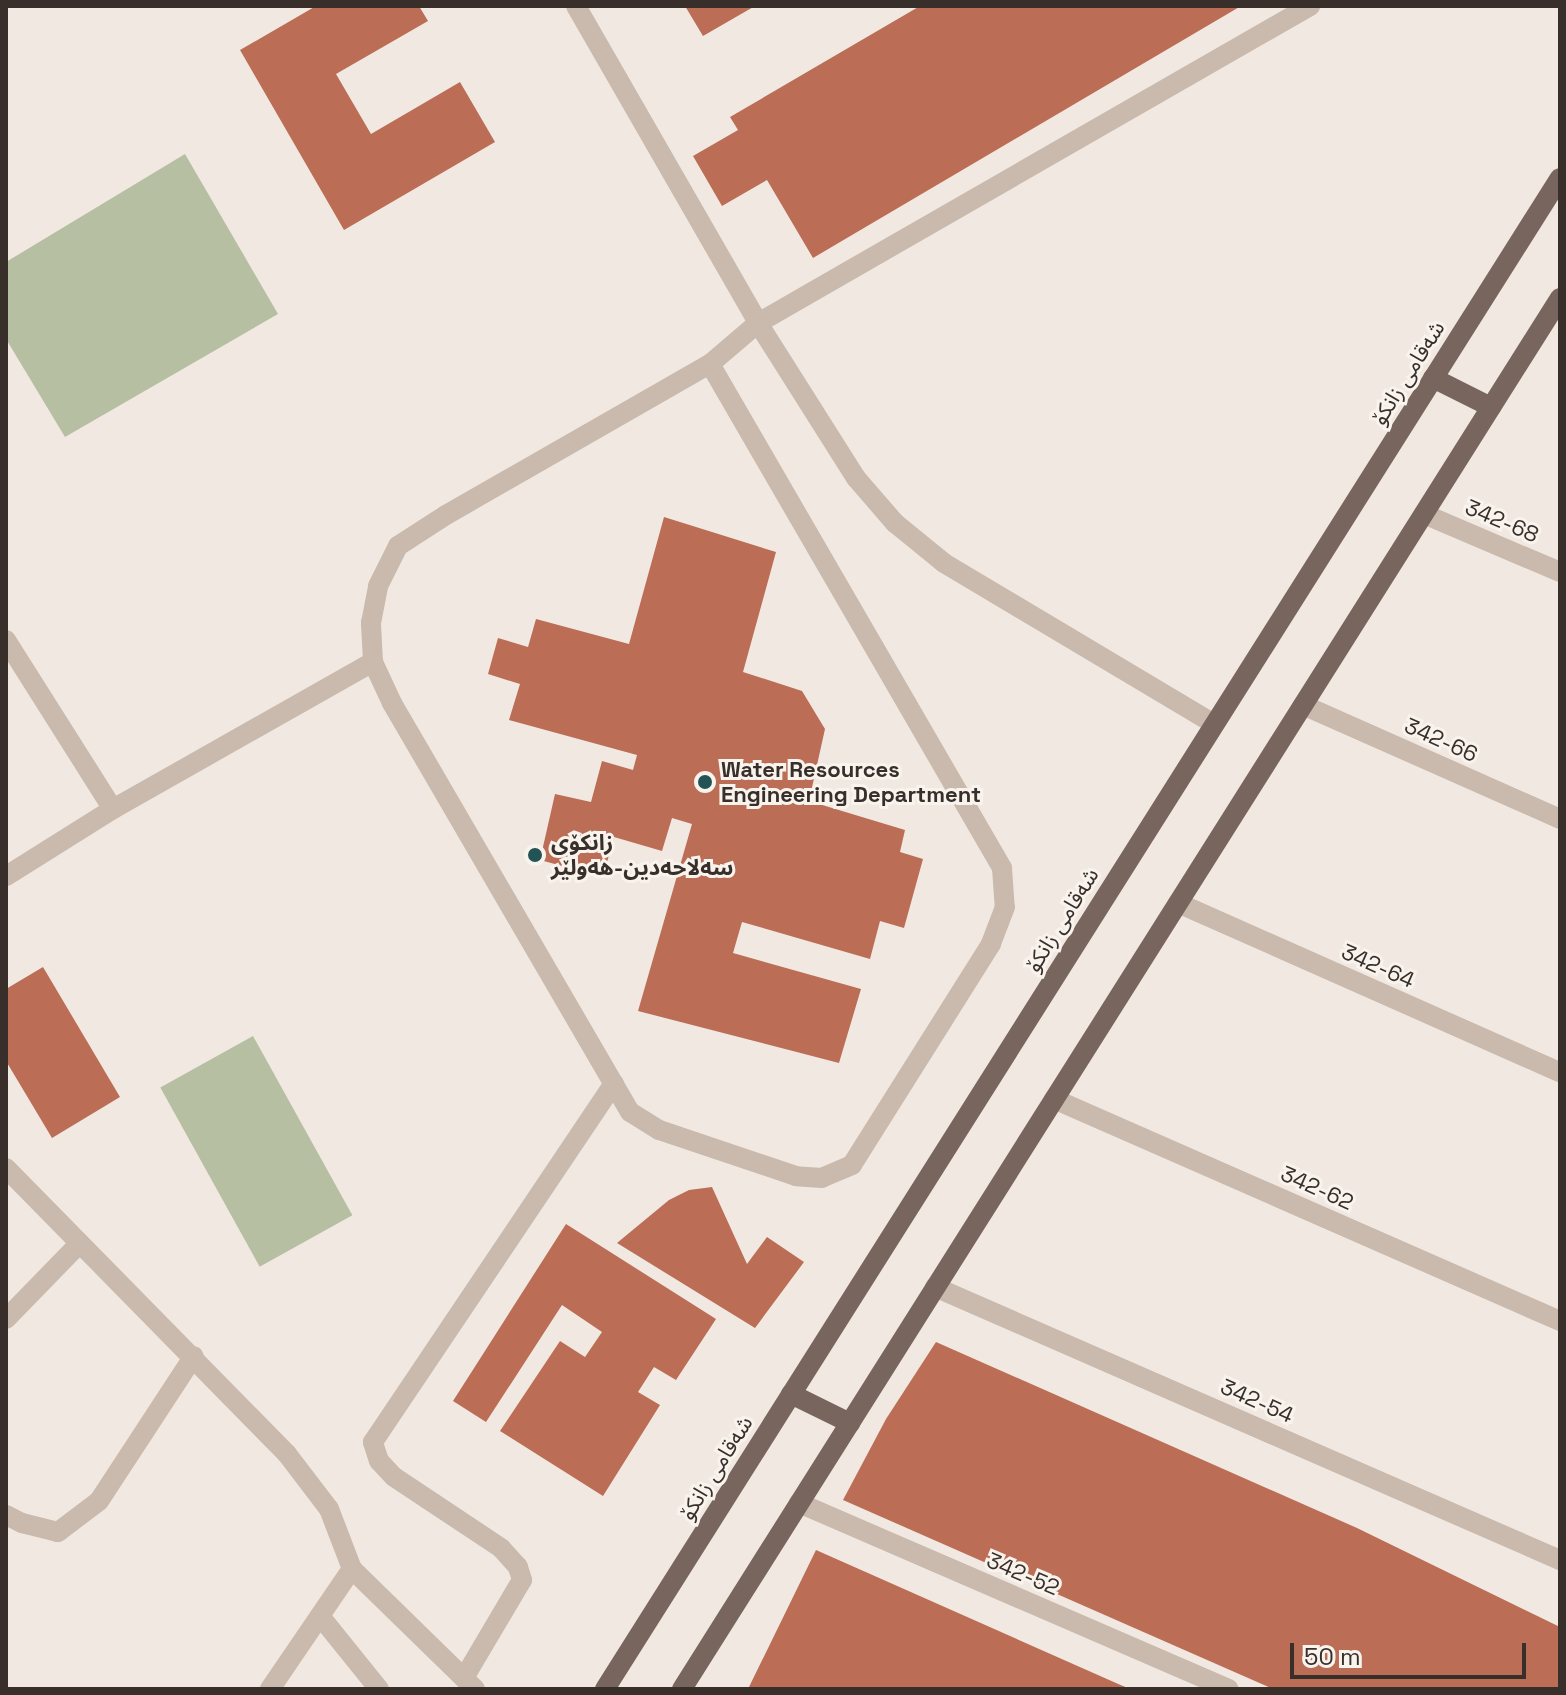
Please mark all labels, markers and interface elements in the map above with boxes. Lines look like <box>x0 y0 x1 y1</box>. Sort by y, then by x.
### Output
street label: شەقامی زانکۆ <box>1366 316 1450 430</box>
street label: 342-68 <box>1461 494 1543 548</box>
street label: 342-66 <box>1400 712 1482 768</box>
place label: Water Resources Engineering Department <box>721 756 981 808</box>
marker: Water Resources Engineering Department <box>696 773 714 791</box>
place label: زانکۆی سەلاحەدین-هەولێر <box>551 829 733 880</box>
marker: زانکۆی سەلاحەدین-هەولێر <box>526 846 544 864</box>
street label: شەقامی زانکۆ <box>1020 863 1104 977</box>
street label: 342-64 <box>1337 938 1419 994</box>
street label: 342-62 <box>1277 1160 1357 1216</box>
street label: 342-54 <box>1216 1373 1298 1429</box>
street label: شەقامی زانکۆ <box>674 1411 758 1525</box>
street label: 342-52 <box>983 1547 1063 1601</box>
scale bar <box>1294 1627 1530 1677</box>
text: 50 m <box>1304 1641 1361 1672</box>

